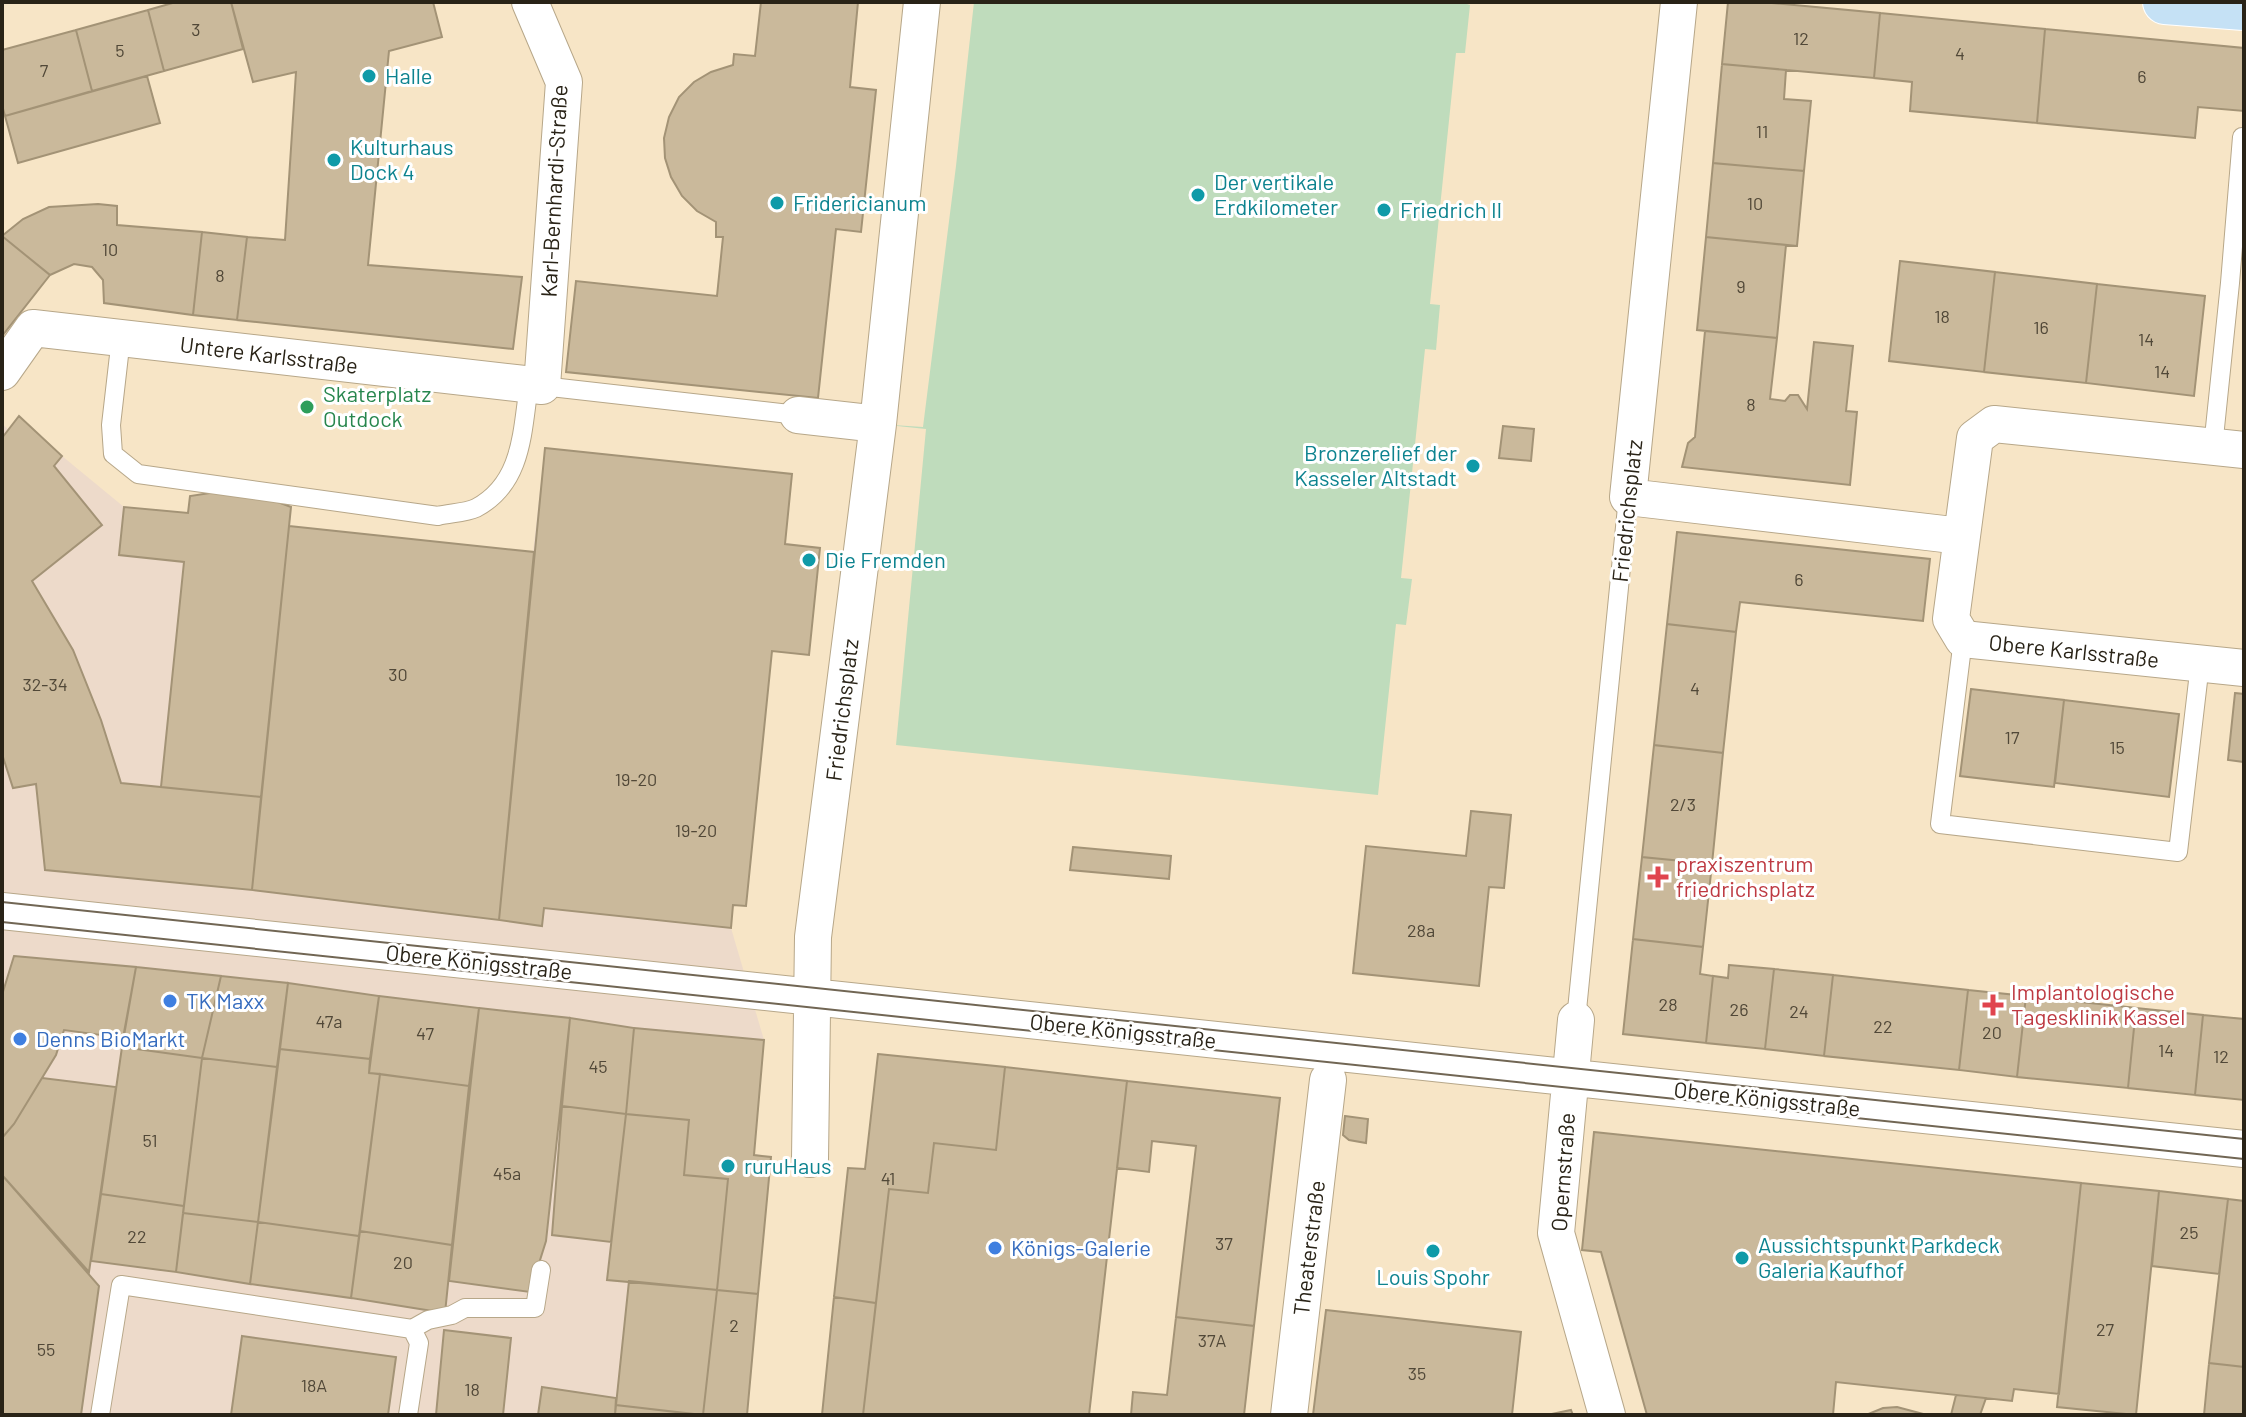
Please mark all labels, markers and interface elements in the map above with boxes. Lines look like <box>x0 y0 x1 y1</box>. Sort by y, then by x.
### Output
house number: 3 <box>191 18 201 40</box>
house number: 12 <box>1793 27 1809 49</box>
house number: 5 <box>115 39 125 61</box>
house number: 4 <box>1955 42 1965 64</box>
house number: 7 <box>40 59 49 81</box>
place label: Halle <box>385 62 432 88</box>
house number: 6 <box>2137 65 2147 87</box>
marker: Halle <box>360 67 378 85</box>
street label: Karl-Bernhardi-Straße <box>534 84 572 298</box>
house number: 11 <box>1756 120 1768 142</box>
place label: Kulturhaus Dock 4 <box>350 133 454 184</box>
marker: Kulturhaus Dock 4 <box>325 151 343 169</box>
place label: Der vertikale Erdkilometer <box>1214 168 1338 219</box>
marker: Der vertikale Erdkilometer <box>1189 186 1207 204</box>
place label: Fridericianum <box>793 189 926 215</box>
house number: 10 <box>1747 192 1763 214</box>
marker: Fridericianum <box>768 194 786 212</box>
place label: Friedrich II <box>1400 196 1502 222</box>
marker: Friedrich II <box>1375 201 1393 219</box>
house number: 10 <box>102 238 118 260</box>
house number: 8 <box>215 264 225 286</box>
house number: 9 <box>1736 275 1746 297</box>
house number: 18 <box>1934 305 1950 327</box>
house number: 16 <box>2033 316 2049 338</box>
house number: 14 <box>2138 328 2154 350</box>
street label: Untere Karlsstraße <box>179 330 360 378</box>
house number: 14 <box>2154 360 2170 382</box>
place label: Skaterplatz Outdock <box>323 380 431 431</box>
house number: 8 <box>1746 393 1756 415</box>
marker: Skaterplatz Outdock <box>298 398 316 416</box>
street label: Friedrichsplatz <box>1606 438 1646 583</box>
place label: Bronzerelief der Kasseler Altstadt <box>1294 439 1457 490</box>
marker: Bronzerelief der Kasseler Altstadt <box>1464 457 1482 475</box>
place label: Die Fremden <box>825 546 946 572</box>
marker: Die Fremden <box>800 551 818 569</box>
house number: 6 <box>1794 568 1804 590</box>
street label: Obere Karlsstraße <box>1988 628 2161 672</box>
street label: Friedrichsplatz <box>819 637 863 783</box>
house number: 30 <box>388 663 408 685</box>
house number: 32-34 <box>22 673 68 695</box>
house number: 4 <box>1690 677 1700 699</box>
house number: 17 <box>2005 726 2020 748</box>
house number: 15 <box>2109 736 2125 758</box>
house number: 19-20 <box>615 768 657 790</box>
house number: 2/3 <box>1670 793 1696 815</box>
house number: 19-20 <box>675 819 717 841</box>
place label: praxiszentrum friedrichsplatz <box>1676 850 1815 901</box>
marker: praxiszentrum friedrichsplatz <box>1647 866 1669 888</box>
house number: 28a <box>1407 919 1435 941</box>
street label: Obere Königsstraße <box>385 938 574 984</box>
place label: Implantologische Tagesklinik Kassel <box>2011 978 2185 1029</box>
place label: TK Maxx <box>186 987 264 1013</box>
marker: TK Maxx <box>161 992 179 1010</box>
house number: 28 <box>1658 993 1678 1015</box>
marker: Implantologische Tagesklinik Kassel <box>1982 994 2004 1016</box>
house number: 26 <box>1730 998 1748 1020</box>
house number: 24 <box>1789 1000 1809 1022</box>
street label: Obere Königsstraße <box>1029 1007 1218 1053</box>
house number: 47a <box>315 1010 343 1032</box>
house number: 22 <box>1873 1015 1893 1037</box>
house number: 20 <box>1982 1021 2002 1043</box>
house number: 47 <box>416 1022 434 1044</box>
place label: Denns BioMarkt <box>36 1025 185 1051</box>
marker: Denns BioMarkt <box>11 1030 29 1048</box>
house number: 14 <box>2158 1039 2174 1061</box>
house number: 12 <box>2213 1045 2229 1067</box>
house number: 45 <box>588 1055 608 1077</box>
street label: Obere Königsstraße <box>1673 1075 1862 1121</box>
street label: Opernstraße <box>1545 1112 1579 1232</box>
house number: 51 <box>142 1129 158 1151</box>
place label: ruruHaus <box>744 1152 832 1178</box>
marker: ruruHaus <box>719 1157 737 1175</box>
house number: 45a <box>493 1162 521 1184</box>
house number: 41 <box>881 1167 895 1189</box>
street label: Theaterstraße <box>1287 1179 1329 1317</box>
house number: 25 <box>2180 1221 2198 1243</box>
house number: 22 <box>127 1225 147 1247</box>
place label: Aussichtspunkt Parkdeck Galeria Kaufhof <box>1758 1231 2000 1282</box>
house number: 37 <box>1215 1232 1233 1254</box>
place label: Königs-Galerie <box>1011 1234 1151 1260</box>
marker: Königs-Galerie <box>986 1239 1004 1257</box>
marker: Louis Spohr <box>1424 1242 1442 1260</box>
marker: Aussichtspunkt Parkdeck Galeria Kaufhof <box>1733 1249 1751 1267</box>
house number: 20 <box>393 1251 413 1273</box>
place label: Louis Spohr <box>1376 1263 1490 1289</box>
house number: 2 <box>729 1314 739 1336</box>
house number: 27 <box>2096 1318 2115 1340</box>
house number: 37A <box>1198 1329 1226 1351</box>
house number: 55 <box>37 1338 55 1360</box>
house number: 35 <box>1408 1362 1426 1384</box>
house number: 18A <box>301 1374 327 1396</box>
house number: 18 <box>464 1378 480 1400</box>

